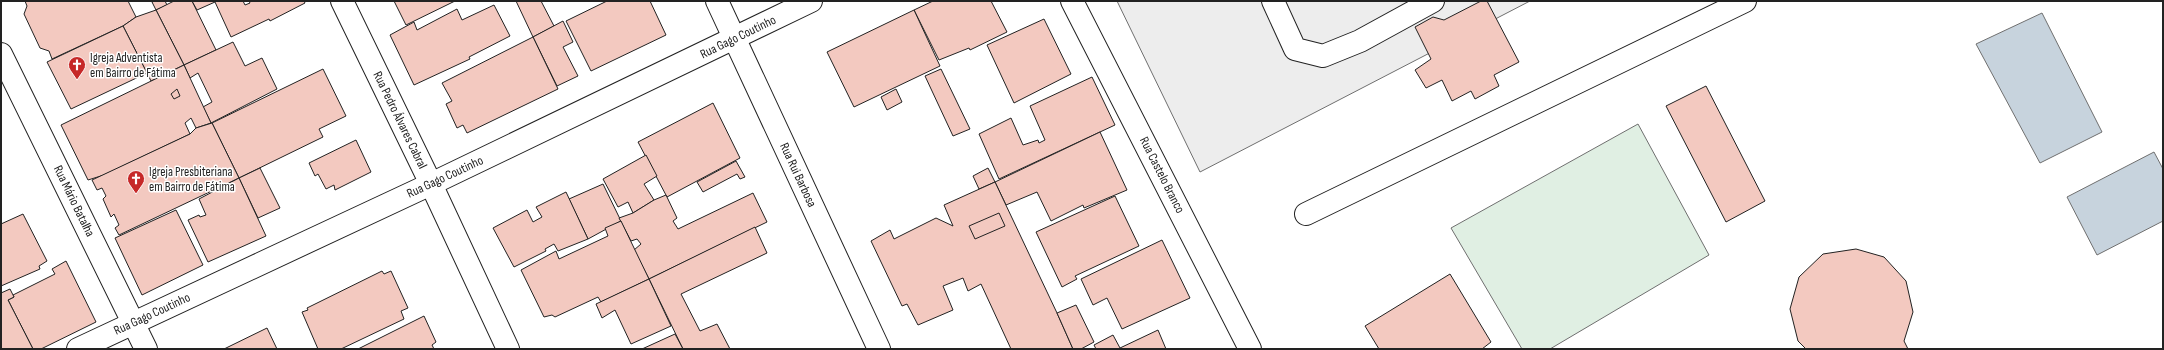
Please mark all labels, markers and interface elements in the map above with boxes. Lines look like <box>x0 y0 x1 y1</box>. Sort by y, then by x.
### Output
street label: Rua Gago Coutinho <box>697 12 779 62</box>
place label: Igreja Adventista em Bairro de Fátima <box>90 50 176 81</box>
church icon: Igreja Adventista em Bairro de Fátima <box>67 55 87 80</box>
street label: Rua Pedro Álvares Cabral <box>369 69 431 171</box>
street label: Rua Castelo Branco <box>1136 134 1188 216</box>
street label: Rua Rui Barbosa <box>776 140 820 210</box>
street label: Rua Gago Coutinho <box>404 152 486 202</box>
street label: Rua Mário Batalha <box>50 163 98 239</box>
place label: Igreja Presbiteriana em Bairro de Fátima <box>149 164 235 195</box>
church icon: Igreja Presbiteriana em Bairro de Fátima <box>126 169 146 194</box>
street label: Rua Gago Coutinho <box>111 289 193 339</box>

